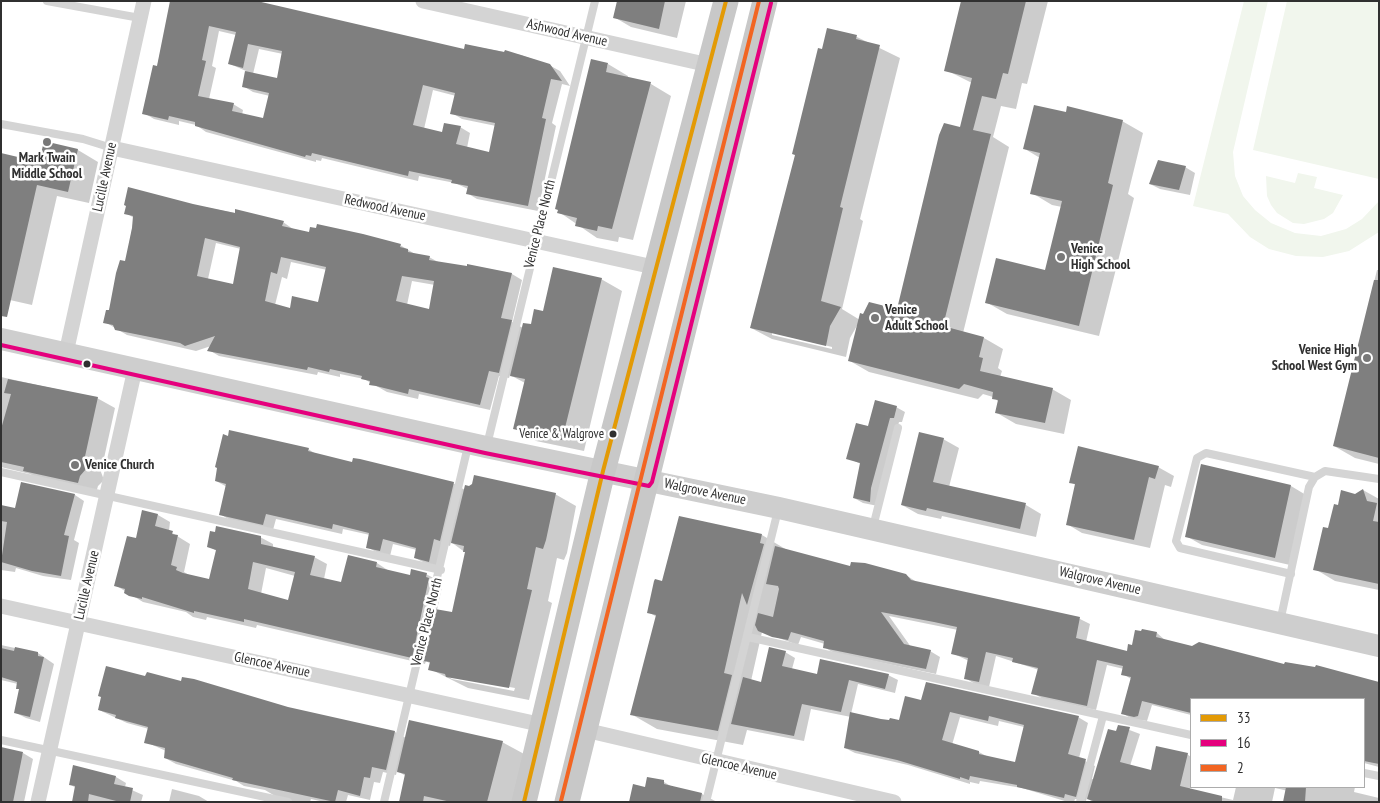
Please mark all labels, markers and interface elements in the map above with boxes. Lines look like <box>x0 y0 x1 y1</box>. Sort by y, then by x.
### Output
street label: Ashwood Avenue <box>525 16 609 50</box>
marker: Mark Twain Middle School <box>41 136 53 148</box>
street label: Lucille Avenue <box>89 141 121 213</box>
place label: Mark Twain Middle School <box>12 150 82 182</box>
street label: Venice Place North <box>521 178 559 270</box>
street label: Redwood Avenue <box>343 191 427 225</box>
place label: Venice High School <box>1071 241 1130 274</box>
marker: Venice High School <box>1055 251 1067 263</box>
place label: Venice Adult School <box>885 302 948 334</box>
marker: Venice Adult School <box>869 312 881 324</box>
place label: Venice High School West Gym <box>1272 342 1357 374</box>
marker: Venice High School West Gym <box>1361 352 1373 364</box>
unlabelled marker <box>82 359 92 369</box>
place label: Venice & Walgrove <box>519 426 604 442</box>
marker: Venice & Walgrove <box>608 429 618 439</box>
place label: Venice Church <box>85 457 154 473</box>
marker: Venice Church <box>69 459 81 471</box>
street label: Walgrove Avenue <box>663 475 747 509</box>
street label: Lucille Avenue <box>71 549 103 621</box>
street label: Walgrove Avenue <box>1058 563 1142 599</box>
street label: Venice Place North <box>408 576 446 668</box>
street label: Glencoe Avenue <box>233 649 311 681</box>
legend <box>1190 698 1365 788</box>
text: 33 <box>1237 708 1251 727</box>
text: 16 <box>1237 733 1251 752</box>
street label: Glencoe Avenue <box>700 750 778 784</box>
text: 2 <box>1237 758 1244 777</box>

